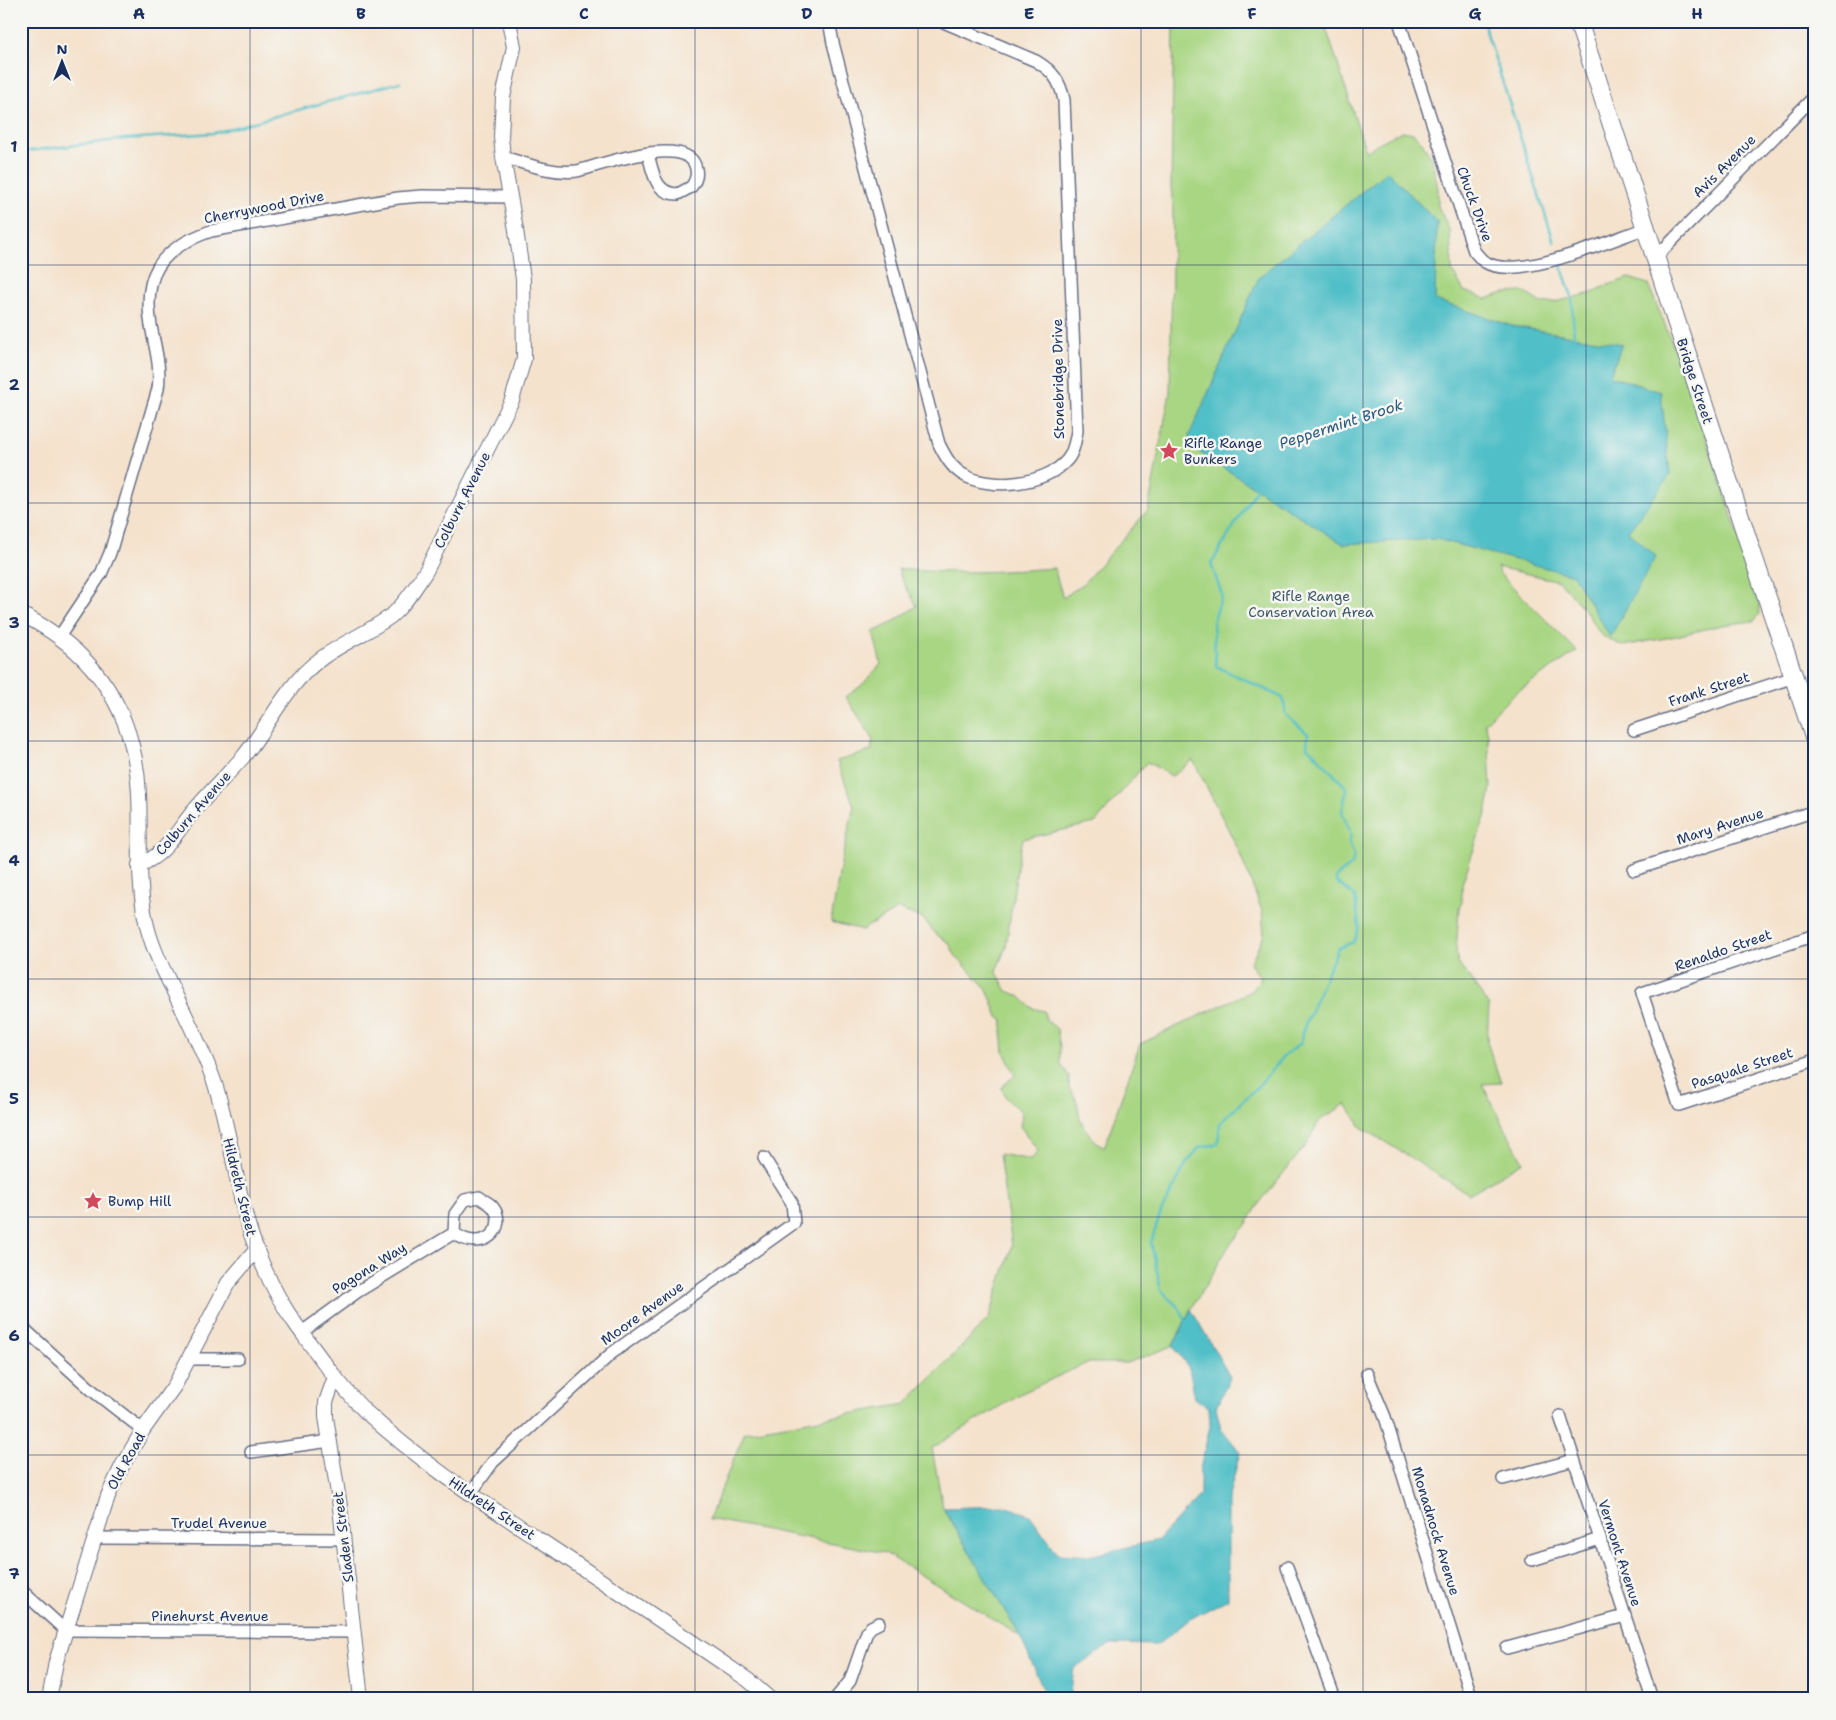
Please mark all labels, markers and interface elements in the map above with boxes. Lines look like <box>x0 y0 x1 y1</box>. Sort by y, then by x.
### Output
text: A <box>133 3 145 24</box>
text: B <box>356 3 366 24</box>
text: C <box>579 3 589 24</box>
text: D <box>801 3 813 24</box>
text: E <box>1024 3 1034 24</box>
text: F <box>1247 3 1257 24</box>
text: G <box>1469 3 1482 24</box>
text: H <box>1691 3 1703 24</box>
north arrow <box>38 38 88 88</box>
text: N <box>56 40 68 58</box>
street label: Avis Avenue <box>1689 131 1759 201</box>
text: 1 <box>10 136 18 157</box>
street label: Chuck Drive <box>1453 164 1497 244</box>
street label: Cherrywood Drive <box>202 187 326 227</box>
street label: Stonebridge Drive <box>1048 319 1068 439</box>
street label: Bridge Street <box>1673 336 1717 426</box>
text: 2 <box>8 374 20 395</box>
water label: Peppermint Brook <box>1277 394 1406 453</box>
place label: Rifle Range Bunkers <box>1184 434 1262 468</box>
place icon: Rifle Range Bunkers <box>1158 440 1180 462</box>
street label: Colburn Avenue <box>430 449 494 551</box>
park label: Rifle Range Conservation Area <box>1248 587 1374 621</box>
text: 3 <box>8 612 20 633</box>
street label: Frank Street <box>1666 667 1752 711</box>
street label: Colburn Avenue <box>151 767 235 859</box>
street label: Mary Avenue <box>1674 803 1766 849</box>
text: 4 <box>8 850 20 871</box>
street label: Renaldo Street <box>1672 925 1774 975</box>
street label: Pasquale Street <box>1689 1043 1795 1093</box>
text: 5 <box>9 1088 19 1109</box>
street label: Hildreth Street <box>219 1136 261 1238</box>
place icon: Bump Hill <box>82 1190 104 1212</box>
place label: Bump Hill <box>108 1192 172 1210</box>
street label: Pagona Way <box>328 1238 410 1298</box>
street label: Moore Avenue <box>597 1277 687 1349</box>
text: 6 <box>8 1325 20 1346</box>
street label: Old Road <box>103 1429 149 1493</box>
street label: Monadnock Avenue <box>1408 1464 1464 1598</box>
street label: Hildreth Street <box>445 1472 539 1544</box>
street label: Sladen Street <box>328 1490 358 1584</box>
street label: Vermont Avenue <box>1594 1497 1646 1609</box>
street label: Trudel Avenue <box>171 1514 267 1532</box>
text: 7 <box>8 1563 20 1584</box>
street label: Pinehurst Avenue <box>151 1607 269 1625</box>

